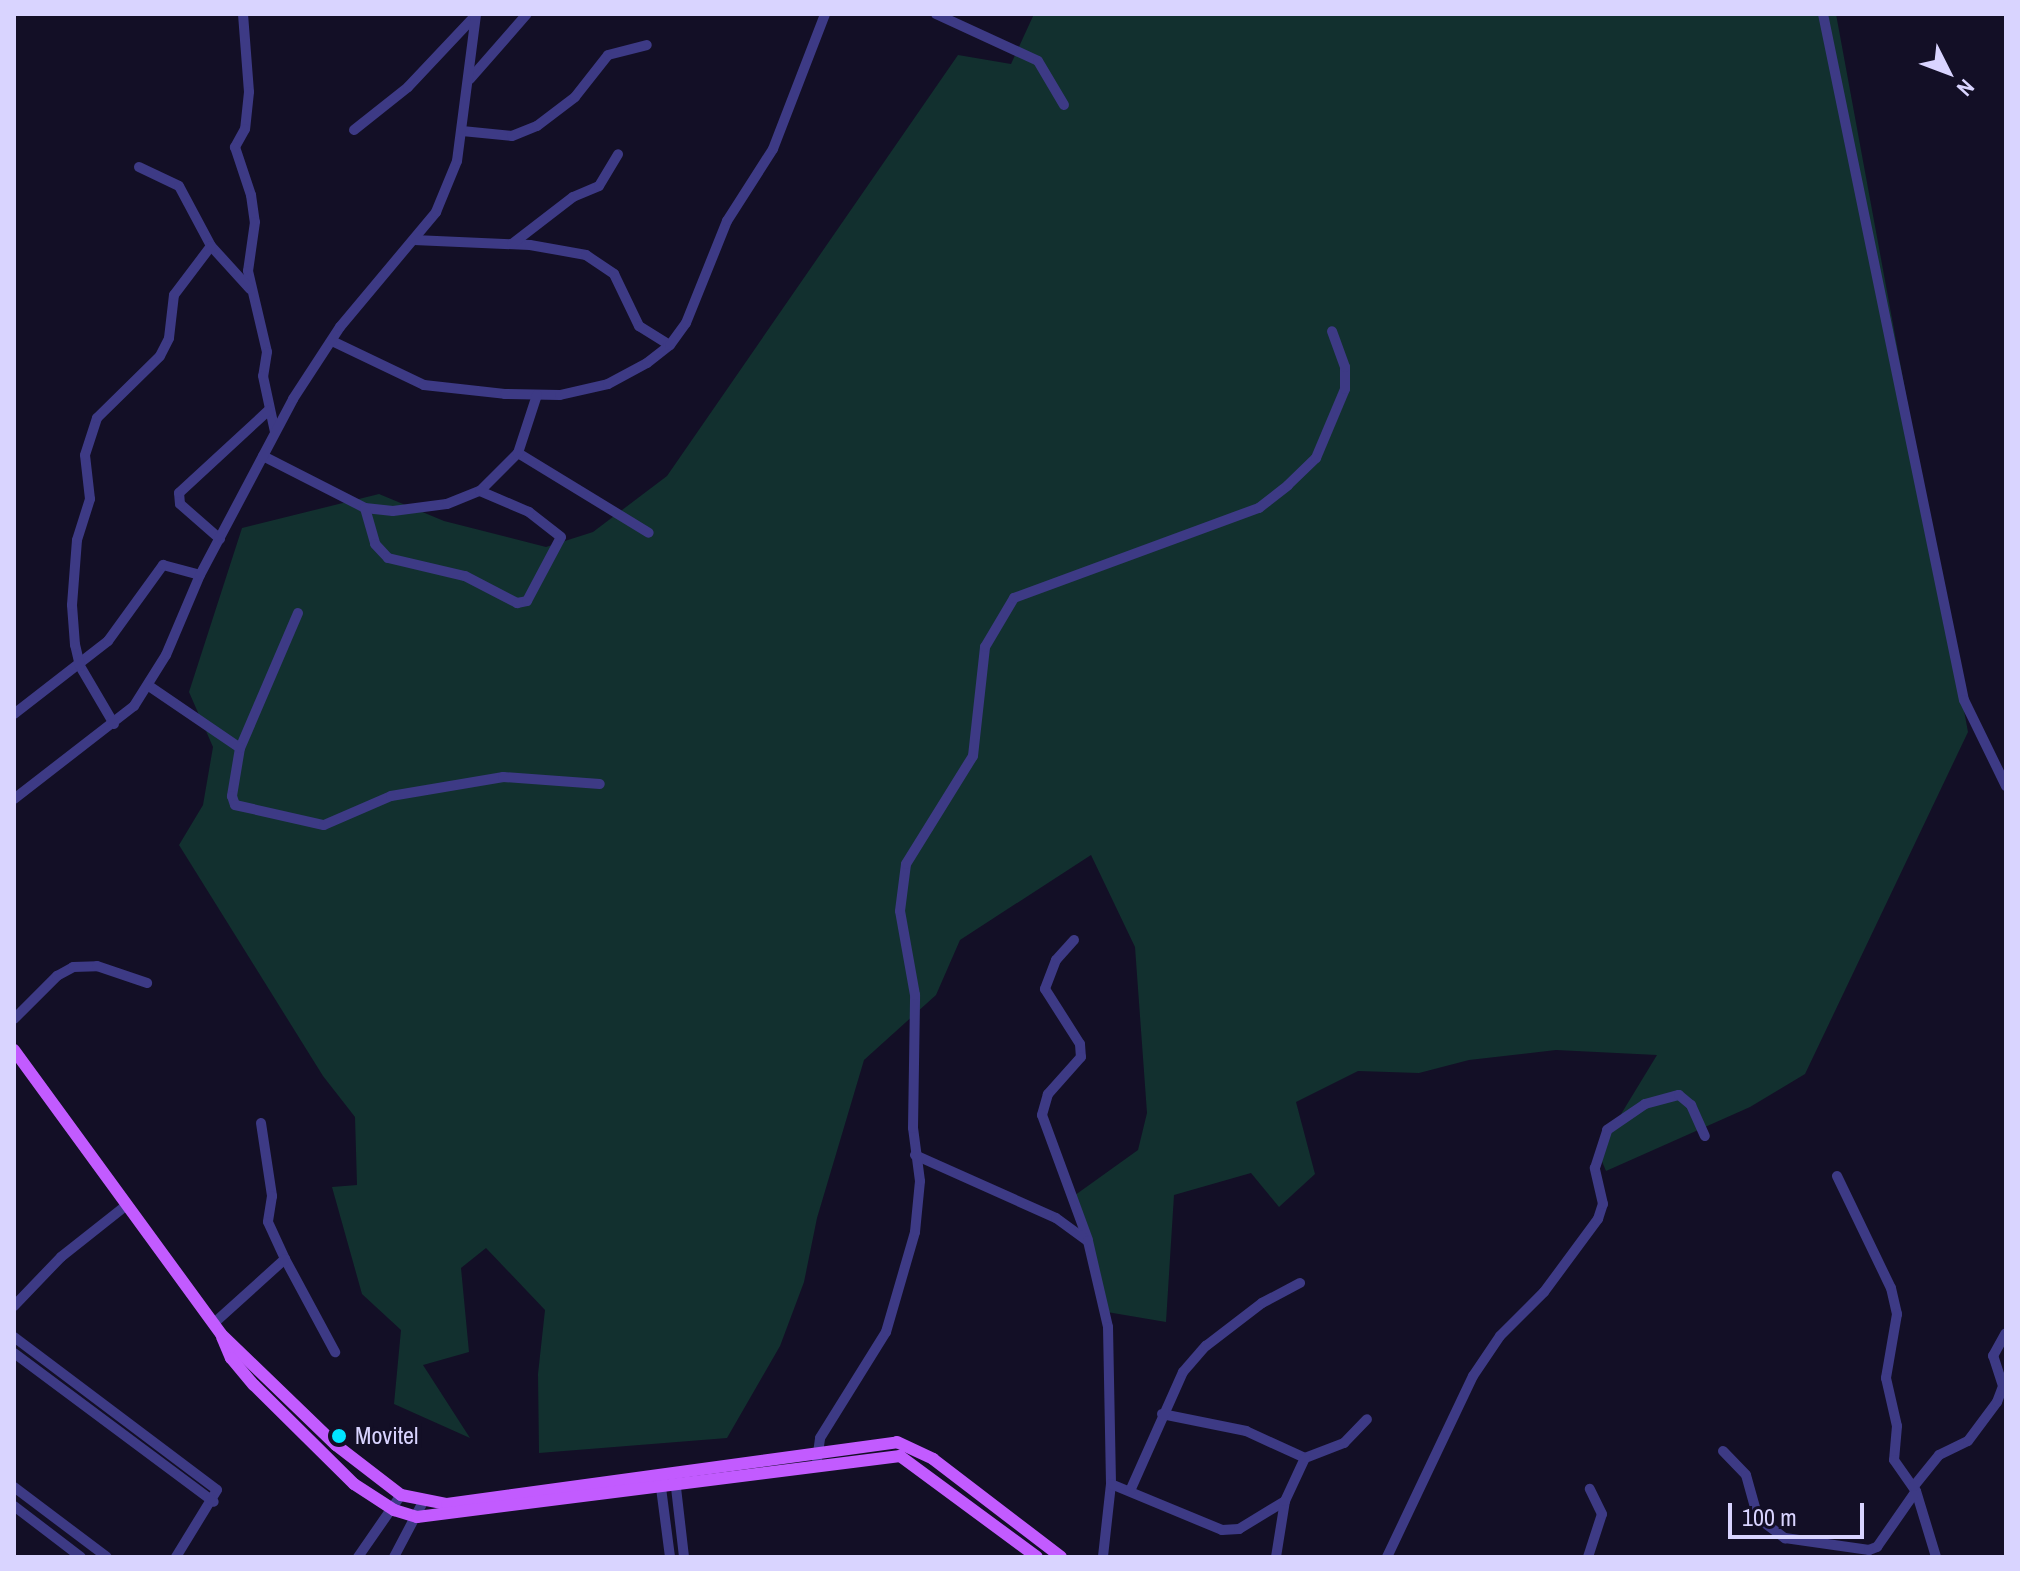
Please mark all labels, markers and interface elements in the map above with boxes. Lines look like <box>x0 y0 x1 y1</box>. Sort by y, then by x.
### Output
north arrow <box>1908 32 1988 112</box>
text: N <box>1950 73 1981 103</box>
place label: Movitel <box>355 1422 418 1450</box>
marker: Movitel <box>330 1427 348 1445</box>
scale bar <box>1732 1487 1868 1537</box>
text: 100 m <box>1742 1501 1797 1533</box>

